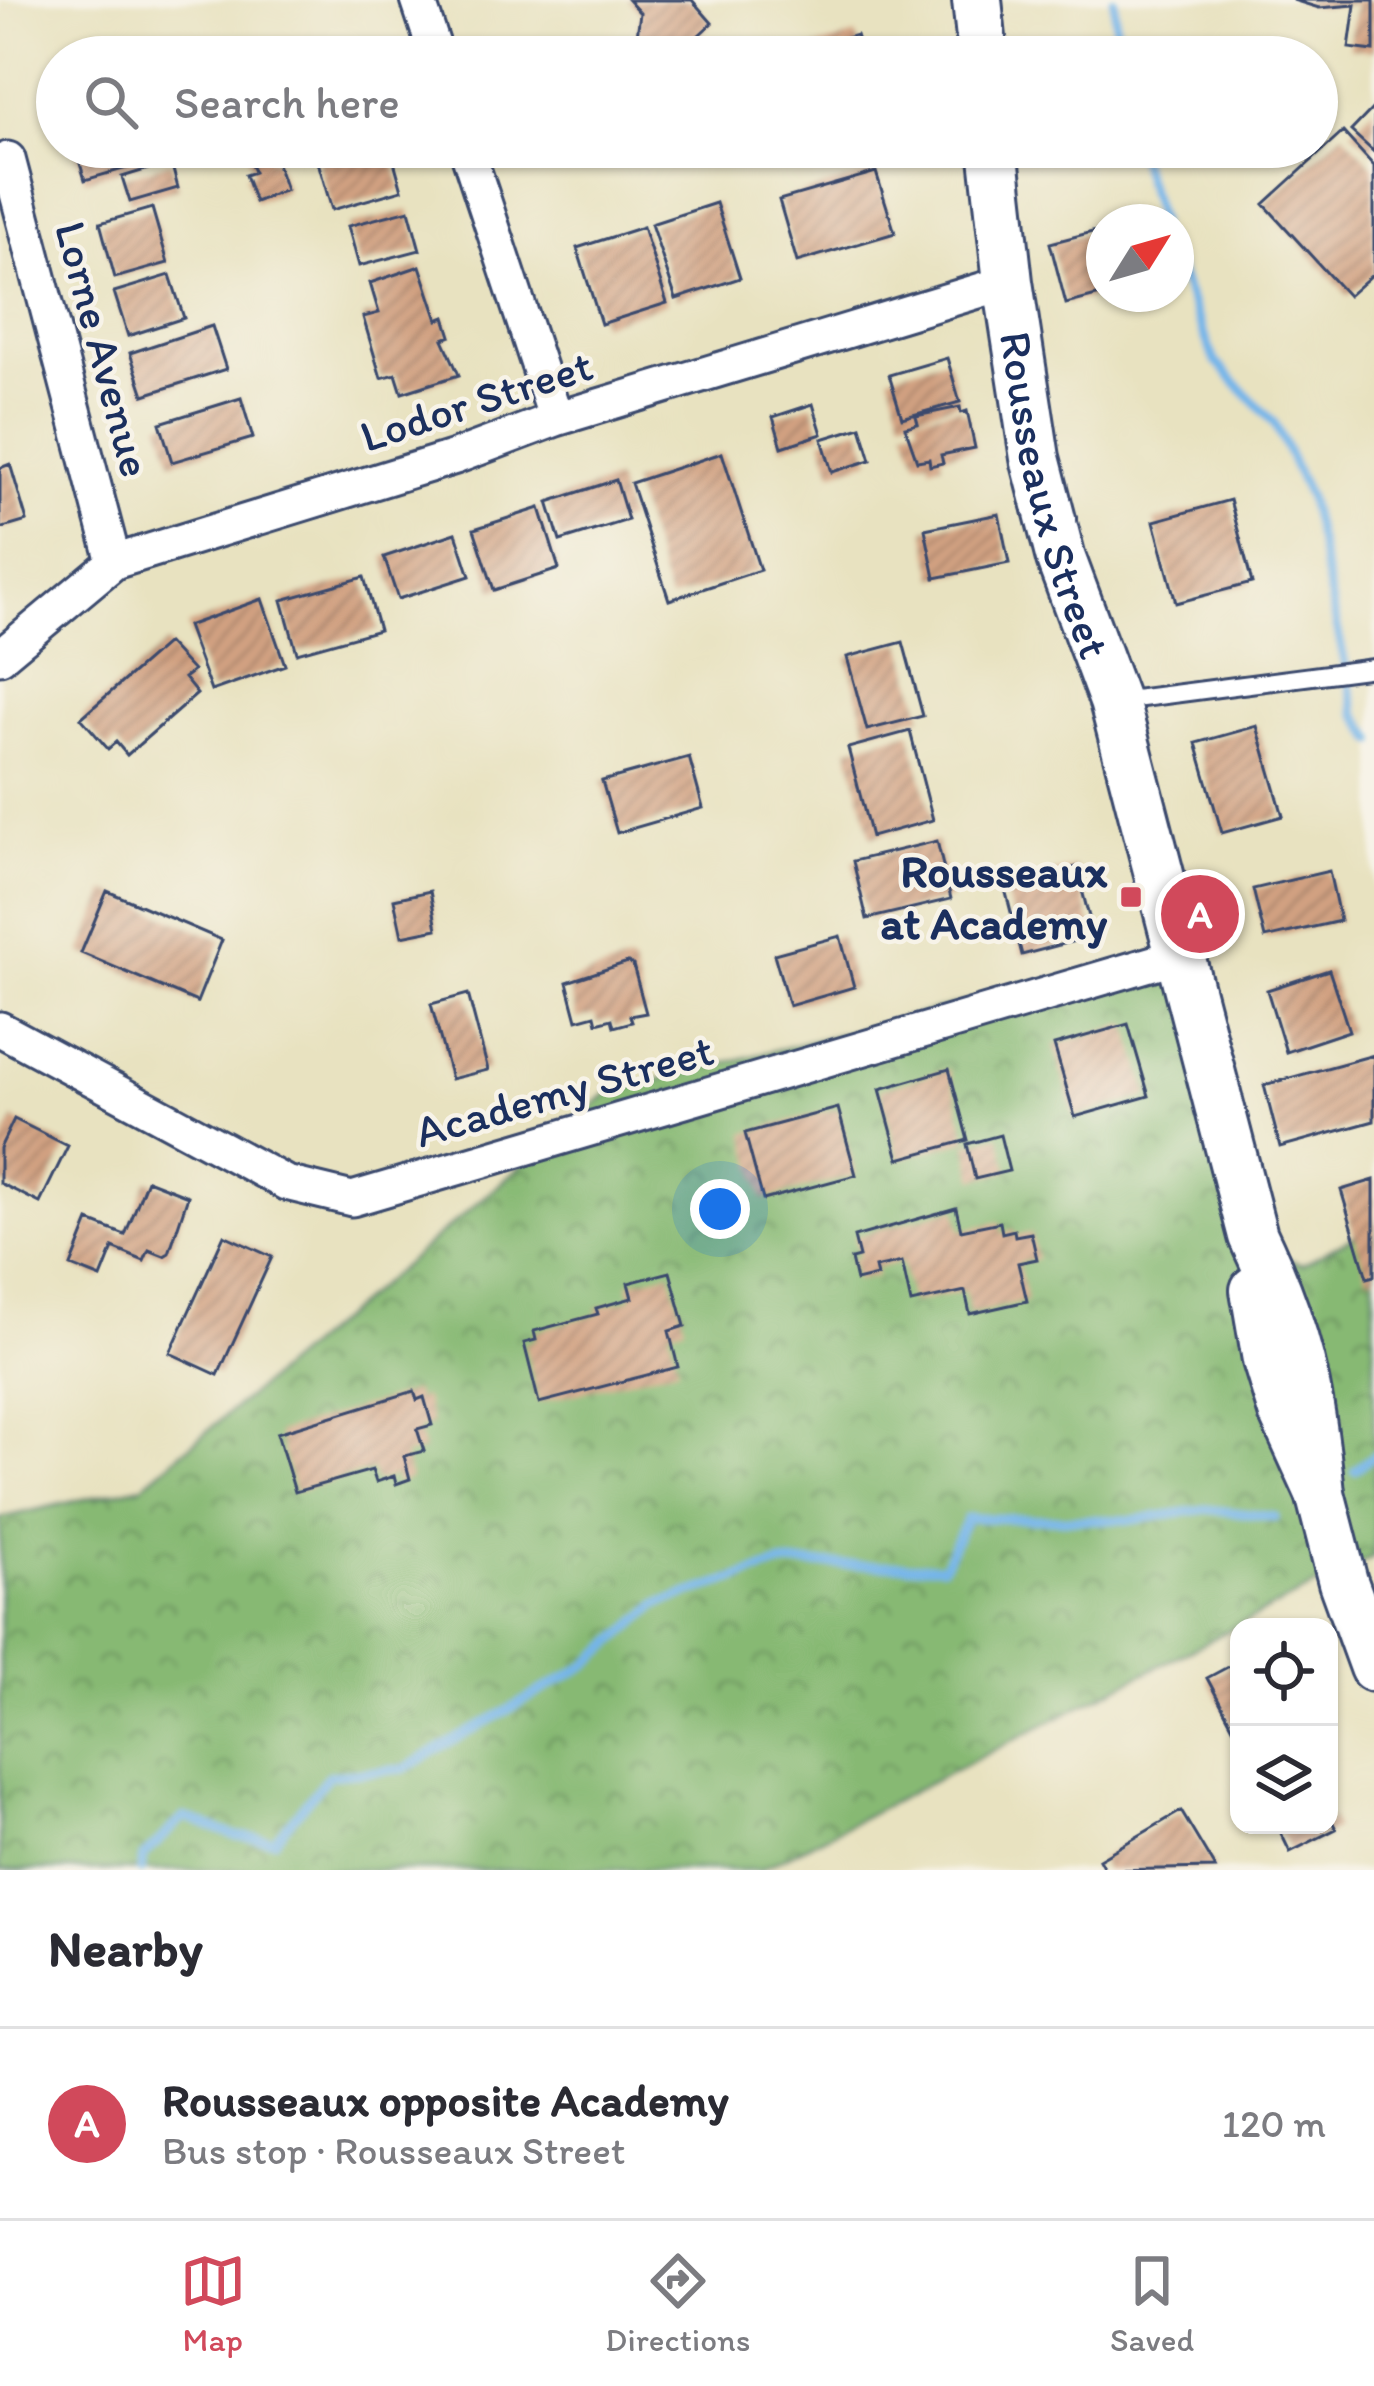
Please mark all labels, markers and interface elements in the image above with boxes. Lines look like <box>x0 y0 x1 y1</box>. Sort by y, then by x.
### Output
search box <box>36 36 1338 168</box>
icon: search <box>78 69 144 135</box>
text: Search here <box>174 75 400 129</box>
north arrow <box>1086 204 1194 312</box>
street label: Lorne Avenue <box>44 215 164 483</box>
street label: Rousseaux Street <box>989 327 1123 666</box>
street label: Lodor Street <box>353 337 599 463</box>
place label: Rousseaux at Academy <box>880 844 1108 950</box>
pin: A <box>1161 869 1239 959</box>
marker: Rousseaux at Academy <box>1118 884 1144 910</box>
street label: Academy Street <box>409 1022 719 1158</box>
your location <box>690 1179 750 1239</box>
map controls <box>1230 1618 1338 1834</box>
button: locate <box>1230 1618 1338 1726</box>
button: layers <box>1230 1726 1338 1834</box>
text: Nearby <box>48 1918 203 1979</box>
text: Rousseaux opposite Academy <box>162 2073 729 2127</box>
text: A <box>75 2100 99 2147</box>
text: 120 m <box>1222 2100 1326 2147</box>
text: Bus stop · Rousseaux Street <box>162 2127 625 2174</box>
tab: Map <box>180 2248 246 2359</box>
tab: Directions <box>605 2248 750 2359</box>
tab: Saved <box>1110 2248 1194 2359</box>

